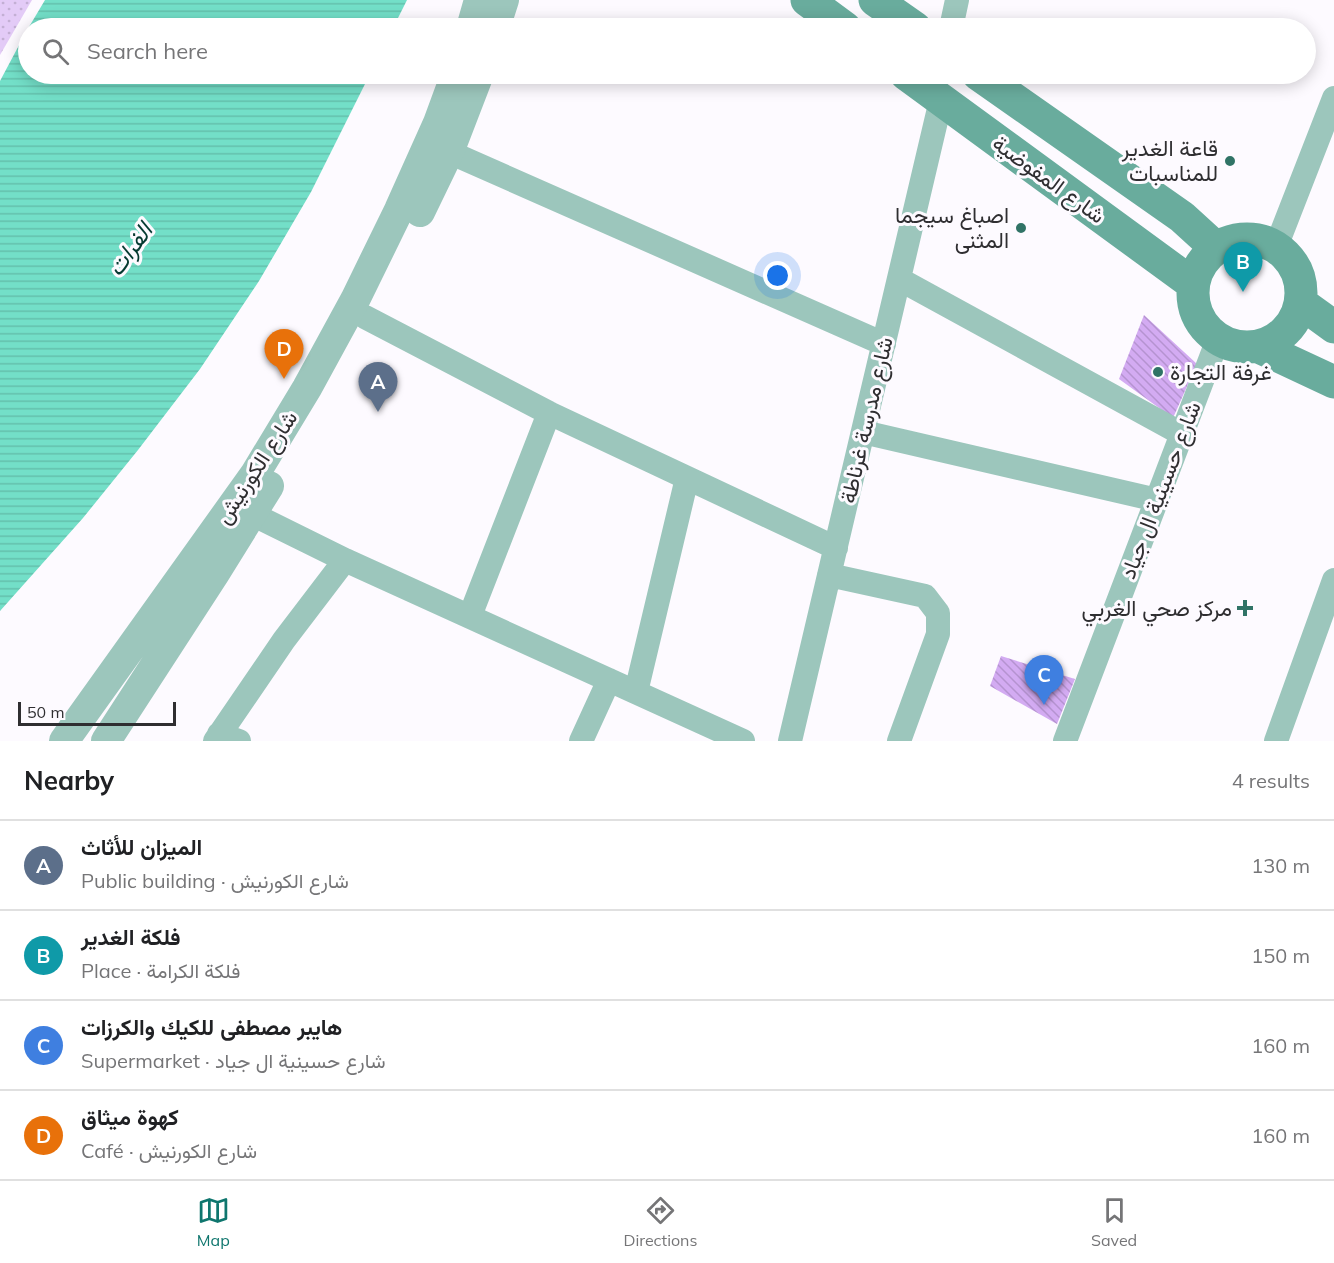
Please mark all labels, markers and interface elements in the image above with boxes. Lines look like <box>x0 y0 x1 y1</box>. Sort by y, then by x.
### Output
search box <box>18 18 1316 84</box>
icon: search <box>39 35 72 68</box>
text: Search here <box>87 37 208 65</box>
street label: شارع المفوضية <box>987 129 1111 230</box>
place label: قاعة الغدير للمناسبات <box>1121 134 1218 187</box>
marker: قاعة الغدير للمناسبات <box>1223 154 1237 168</box>
place label: اصباغ سيجما المثنى <box>895 201 1009 254</box>
water label: الفرات <box>100 215 161 282</box>
marker: اصباغ سيجما المثنى <box>1014 221 1028 235</box>
pin: B <box>1224 242 1262 292</box>
your location <box>763 261 792 290</box>
pin: D <box>264 330 304 379</box>
street label: شارع مدرسة غرناطة <box>833 334 900 506</box>
place label: غرفة التجارة <box>1170 358 1272 386</box>
pin: A <box>358 362 398 412</box>
marker: غرفة التجارة <box>1151 365 1165 379</box>
street label: شارع حسينية ال جياد <box>1113 397 1208 583</box>
street label: شارع الكورنيش <box>209 405 304 530</box>
place label: مركز صحي الغربي <box>1082 594 1232 627</box>
marker: مركز صحي الغربي <box>1236 599 1254 617</box>
pin: C <box>1024 656 1064 705</box>
scale bar <box>18 699 176 726</box>
text: 50 m <box>27 702 64 722</box>
text: Nearby <box>24 764 114 797</box>
text: 4 results <box>1232 768 1310 793</box>
text: الميزان للأثاث <box>81 833 202 861</box>
text: A <box>36 853 51 878</box>
text: 130 m <box>1251 853 1310 878</box>
text: Public building · شارع الكورنيش <box>81 868 349 893</box>
text: فلكة الغدير <box>81 923 181 951</box>
text: B <box>37 943 50 968</box>
text: 150 m <box>1251 943 1310 968</box>
text: Place · فلكة الكرامة <box>81 958 240 983</box>
text: هايبر مصطفى للكيك والكرزات <box>81 1013 342 1041</box>
text: C <box>37 1033 50 1058</box>
text: 160 m <box>1251 1033 1310 1058</box>
text: Supermarket · شارع حسينية ال جياد <box>81 1048 386 1073</box>
text: كهوة ميثاق <box>81 1103 179 1131</box>
text: D <box>36 1123 51 1148</box>
text: 160 m <box>1251 1123 1310 1148</box>
text: Café · شارع الكورنيش <box>81 1138 257 1163</box>
tab: Map <box>197 1194 230 1250</box>
tab: Directions <box>623 1194 697 1250</box>
tab: Saved <box>1091 1194 1137 1250</box>

